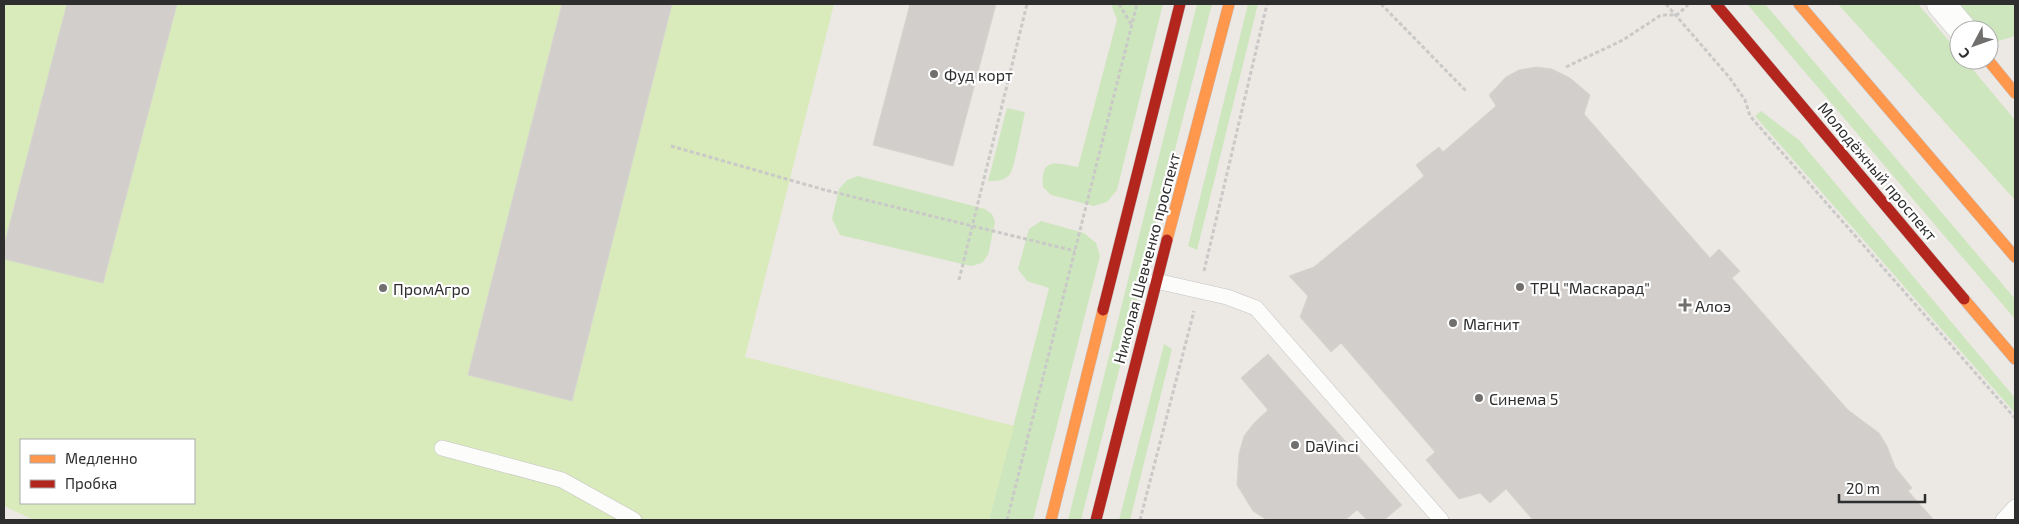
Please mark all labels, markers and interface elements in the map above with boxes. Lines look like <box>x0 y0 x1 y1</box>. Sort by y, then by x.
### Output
north arrow <box>1949 20 1999 70</box>
text: С <box>1955 45 1973 63</box>
place label: Фуд корт <box>944 65 1013 85</box>
marker: Фуд корт <box>928 68 940 80</box>
street label: Молодёжный проспект <box>1814 98 1942 244</box>
street label: Николая Шевченко проспект <box>1109 150 1183 366</box>
place label: ТРЦ "Маскарад" <box>1530 278 1650 297</box>
place label: ПромАгро <box>393 279 470 298</box>
marker: ТРЦ "Маскарад" <box>1514 281 1526 293</box>
marker: ПромАгро <box>377 282 389 294</box>
place label: Алоэ <box>1695 296 1731 315</box>
marker: Алоэ <box>1679 299 1691 311</box>
place label: Магнит <box>1463 314 1520 333</box>
marker: Магнит <box>1447 317 1459 329</box>
place label: Синема 5 <box>1489 389 1558 408</box>
marker: Синема 5 <box>1473 392 1485 404</box>
place label: DaVinci <box>1305 436 1359 455</box>
legend <box>20 439 195 504</box>
marker: DaVinci <box>1289 439 1301 451</box>
text: Медленно <box>65 449 138 467</box>
scale bar <box>1839 472 1925 504</box>
text: Пробка <box>65 474 117 492</box>
text: 20 m <box>1846 479 1880 497</box>

